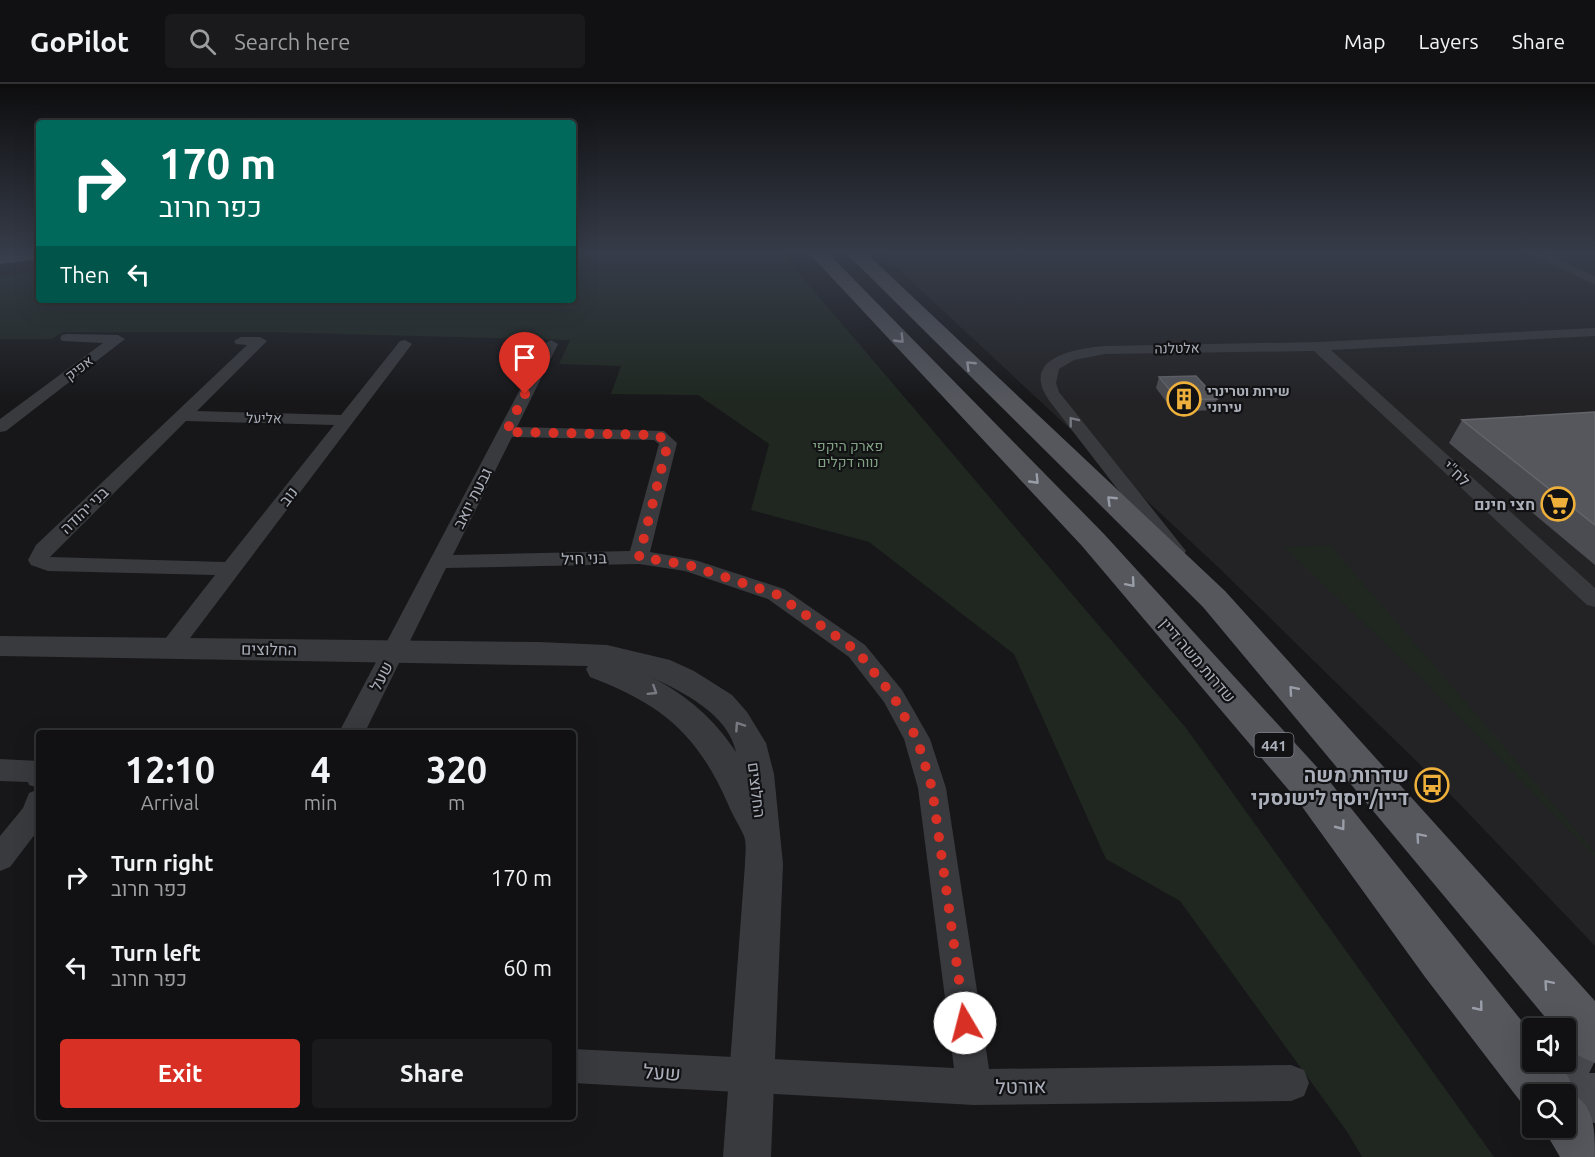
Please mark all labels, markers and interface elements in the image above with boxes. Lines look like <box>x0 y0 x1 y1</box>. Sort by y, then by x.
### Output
search box <box>165 14 585 68</box>
icon: search <box>186 25 219 58</box>
text: GoPilot <box>30 26 129 57</box>
text: Search here <box>234 29 350 54</box>
text: Map <box>1344 29 1385 53</box>
text: Layers <box>1418 29 1479 53</box>
text: Share <box>1512 29 1565 53</box>
text: 170 m <box>159 140 276 187</box>
icon: right <box>60 144 138 222</box>
text: כפר חרוב <box>159 192 262 222</box>
icon: left <box>122 258 155 291</box>
text: Then <box>60 262 110 287</box>
pin <box>499 332 550 394</box>
one-way arrow <box>893 332 904 343</box>
street label: אלטלנה <box>1154 340 1200 356</box>
icon: arrive <box>508 341 541 374</box>
street label: אפיק <box>62 352 96 384</box>
one-way arrow <box>967 362 978 373</box>
building icon: שירות וטרינרי עירוני <box>1166 381 1202 417</box>
place label: שירות וטרינרי עירוני <box>1207 383 1290 415</box>
street label: אליעל <box>246 410 282 426</box>
one-way arrow <box>1070 417 1081 428</box>
park label: פארק היקפי נווה דקלים <box>813 438 883 470</box>
street label: לח"י <box>1440 456 1474 490</box>
street label: גבעת יואב <box>449 465 495 531</box>
one-way arrow <box>1028 472 1039 483</box>
street label: בני יהודה <box>56 482 112 537</box>
street label: נוב <box>275 483 301 509</box>
supermarket icon: חצי חינם <box>1540 486 1576 522</box>
place label: חצי חינם <box>1474 495 1535 513</box>
one-way arrow <box>1108 497 1119 508</box>
street label: בני חיל <box>561 548 608 568</box>
one-way arrow <box>1124 577 1135 587</box>
street label: שדרות משה דיין <box>1157 614 1239 706</box>
street label: החלוצים <box>241 640 297 658</box>
street label: שעל <box>366 658 396 694</box>
one-way arrow <box>647 684 657 696</box>
one-way arrow <box>1289 686 1300 697</box>
one-way arrow <box>734 722 746 732</box>
road number: 441 <box>1254 733 1294 757</box>
text: 12:10 <box>125 749 215 790</box>
text: 4 <box>310 749 331 790</box>
text: 320 <box>426 749 487 790</box>
street label: החלוצים <box>745 761 769 819</box>
place label: שדרות משה דיין/יוסף לישנסקי <box>1251 763 1409 809</box>
bus stop icon: שדרות משה דיין/יוסף לישנסקי <box>1414 767 1450 803</box>
text: Arrival <box>141 791 199 814</box>
text: min <box>304 791 337 814</box>
text: m <box>448 791 465 814</box>
one-way arrow <box>1333 820 1344 831</box>
one-way arrow <box>1416 833 1427 844</box>
text: Turn right <box>111 850 213 875</box>
icon: right <box>60 861 93 894</box>
text: 170 m <box>491 865 552 890</box>
text: כפר חרוב <box>111 877 187 900</box>
text: Turn left <box>111 940 201 965</box>
icon: left <box>60 951 93 984</box>
text: 60 m <box>503 955 552 980</box>
text: כפר חרוב <box>111 967 187 990</box>
one-way arrow <box>1544 980 1555 991</box>
position arrow <box>933 991 997 1055</box>
one-way arrow <box>1471 1000 1482 1011</box>
map controls <box>1522 1018 1576 1138</box>
button: sound <box>1522 1018 1576 1072</box>
button: Exit <box>60 1039 300 1108</box>
button: Share <box>312 1039 552 1108</box>
street label: שעל <box>642 1059 682 1085</box>
street label: אורטל <box>995 1074 1047 1098</box>
button: search <box>1522 1084 1576 1138</box>

